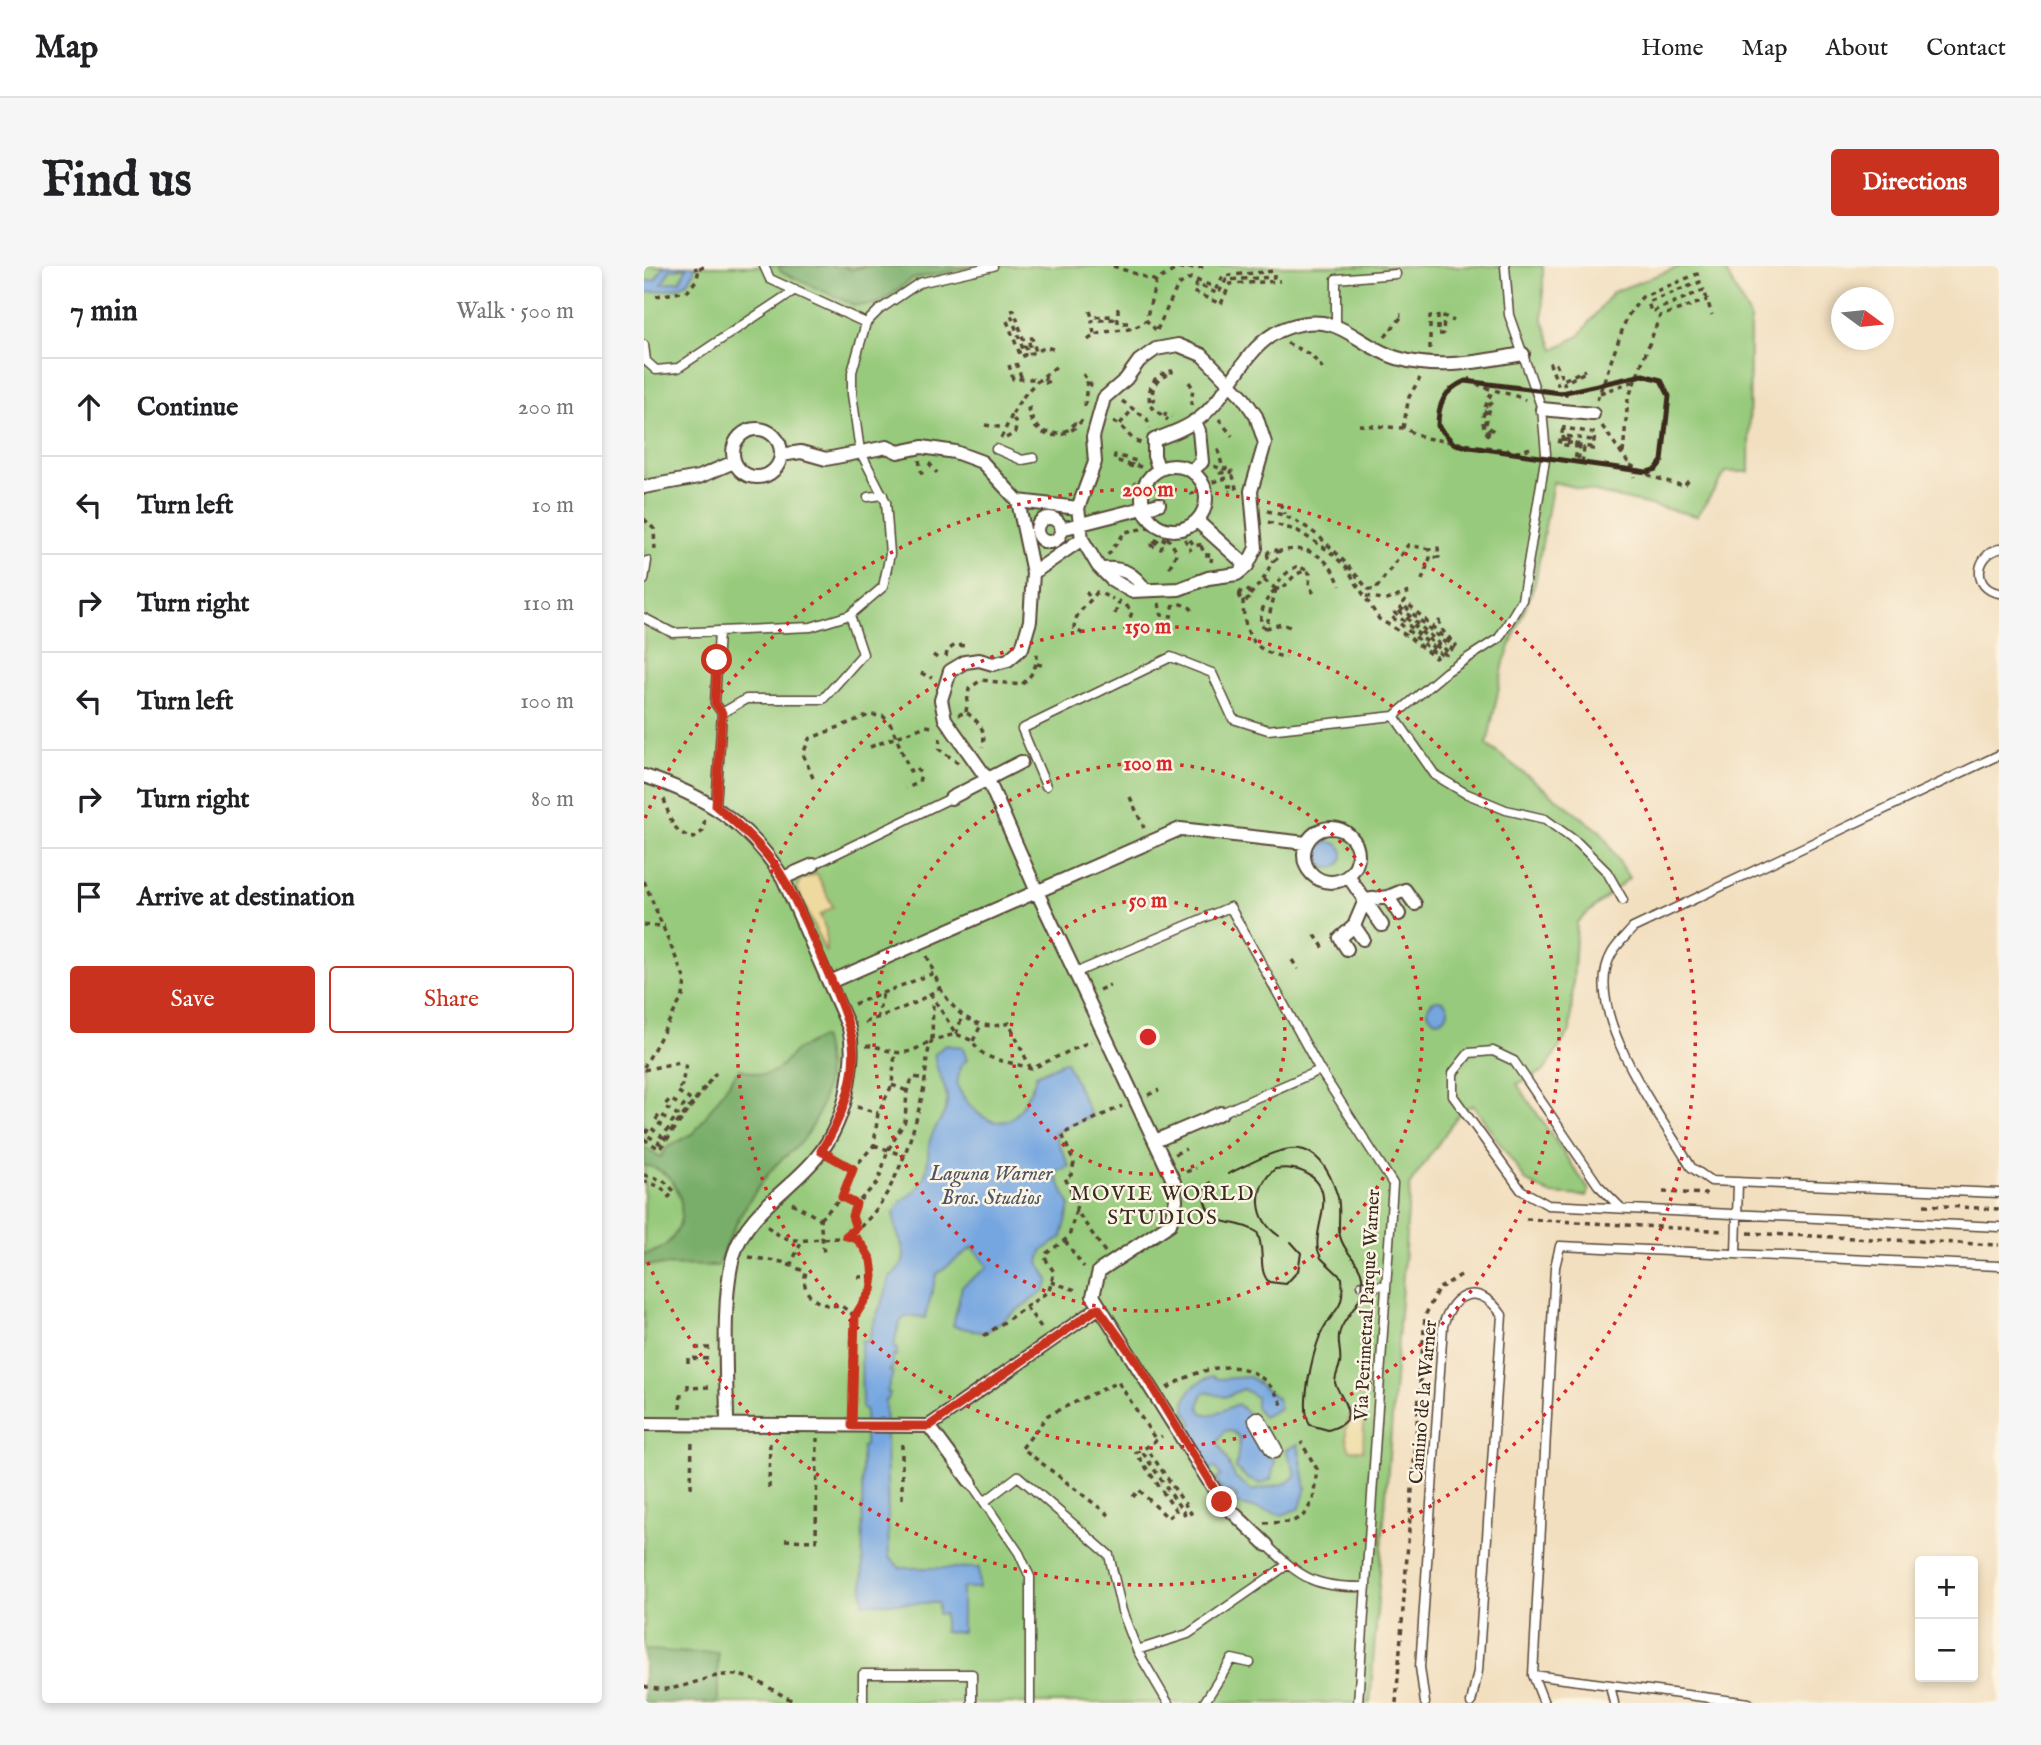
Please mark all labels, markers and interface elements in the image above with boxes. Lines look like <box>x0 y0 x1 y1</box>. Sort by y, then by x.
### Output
text: Map <box>35 27 98 69</box>
text: Home <box>1641 33 1704 64</box>
text: Map <box>1742 33 1788 64</box>
text: About <box>1826 33 1888 64</box>
text: Contact <box>1926 33 2006 64</box>
button: Directions <box>1831 149 1999 216</box>
text: Find us <box>42 151 192 213</box>
north arrow <box>1831 287 1894 350</box>
text: 7 min <box>70 293 138 331</box>
text: Walk · 500 m <box>456 297 574 326</box>
icon: ahead <box>70 388 108 426</box>
text: Continue <box>137 391 238 424</box>
text: 200 m <box>518 393 574 422</box>
text: 200 m <box>1122 477 1174 504</box>
icon: left <box>70 486 108 524</box>
text: Turn left <box>137 489 234 522</box>
text: 10 m <box>531 491 574 520</box>
icon: right <box>70 584 108 622</box>
text: Turn right <box>137 587 250 620</box>
text: 110 m <box>523 589 574 618</box>
text: 150 m <box>1125 614 1172 641</box>
route start <box>701 644 732 675</box>
icon: left <box>70 682 108 720</box>
text: Turn left <box>137 685 234 718</box>
text: 100 m <box>520 687 574 716</box>
text: 100 m <box>1123 751 1173 778</box>
icon: right <box>70 780 108 818</box>
text: Turn right <box>137 783 250 816</box>
text: 80 m <box>531 785 574 814</box>
icon: arrive <box>70 878 108 916</box>
text: Arrive at destination <box>137 881 355 914</box>
text: 50 m <box>1129 888 1168 915</box>
button: Save <box>70 966 315 1033</box>
button: Share <box>329 966 574 1033</box>
centre of rings <box>1136 1025 1160 1049</box>
water label: Laguna Warner Bros. Studios <box>929 1161 1053 1212</box>
district label: MOVIE WORLD STUDIOS <box>1070 1181 1256 1232</box>
street label: Via Perimetral Parque Warner <box>1350 1189 1386 1422</box>
street label: Camino de la Warner <box>1405 1319 1443 1485</box>
route end <box>1206 1486 1237 1517</box>
map controls <box>1915 1556 1978 1682</box>
button: + <box>1915 1556 1978 1619</box>
button: − <box>1915 1619 1978 1682</box>

